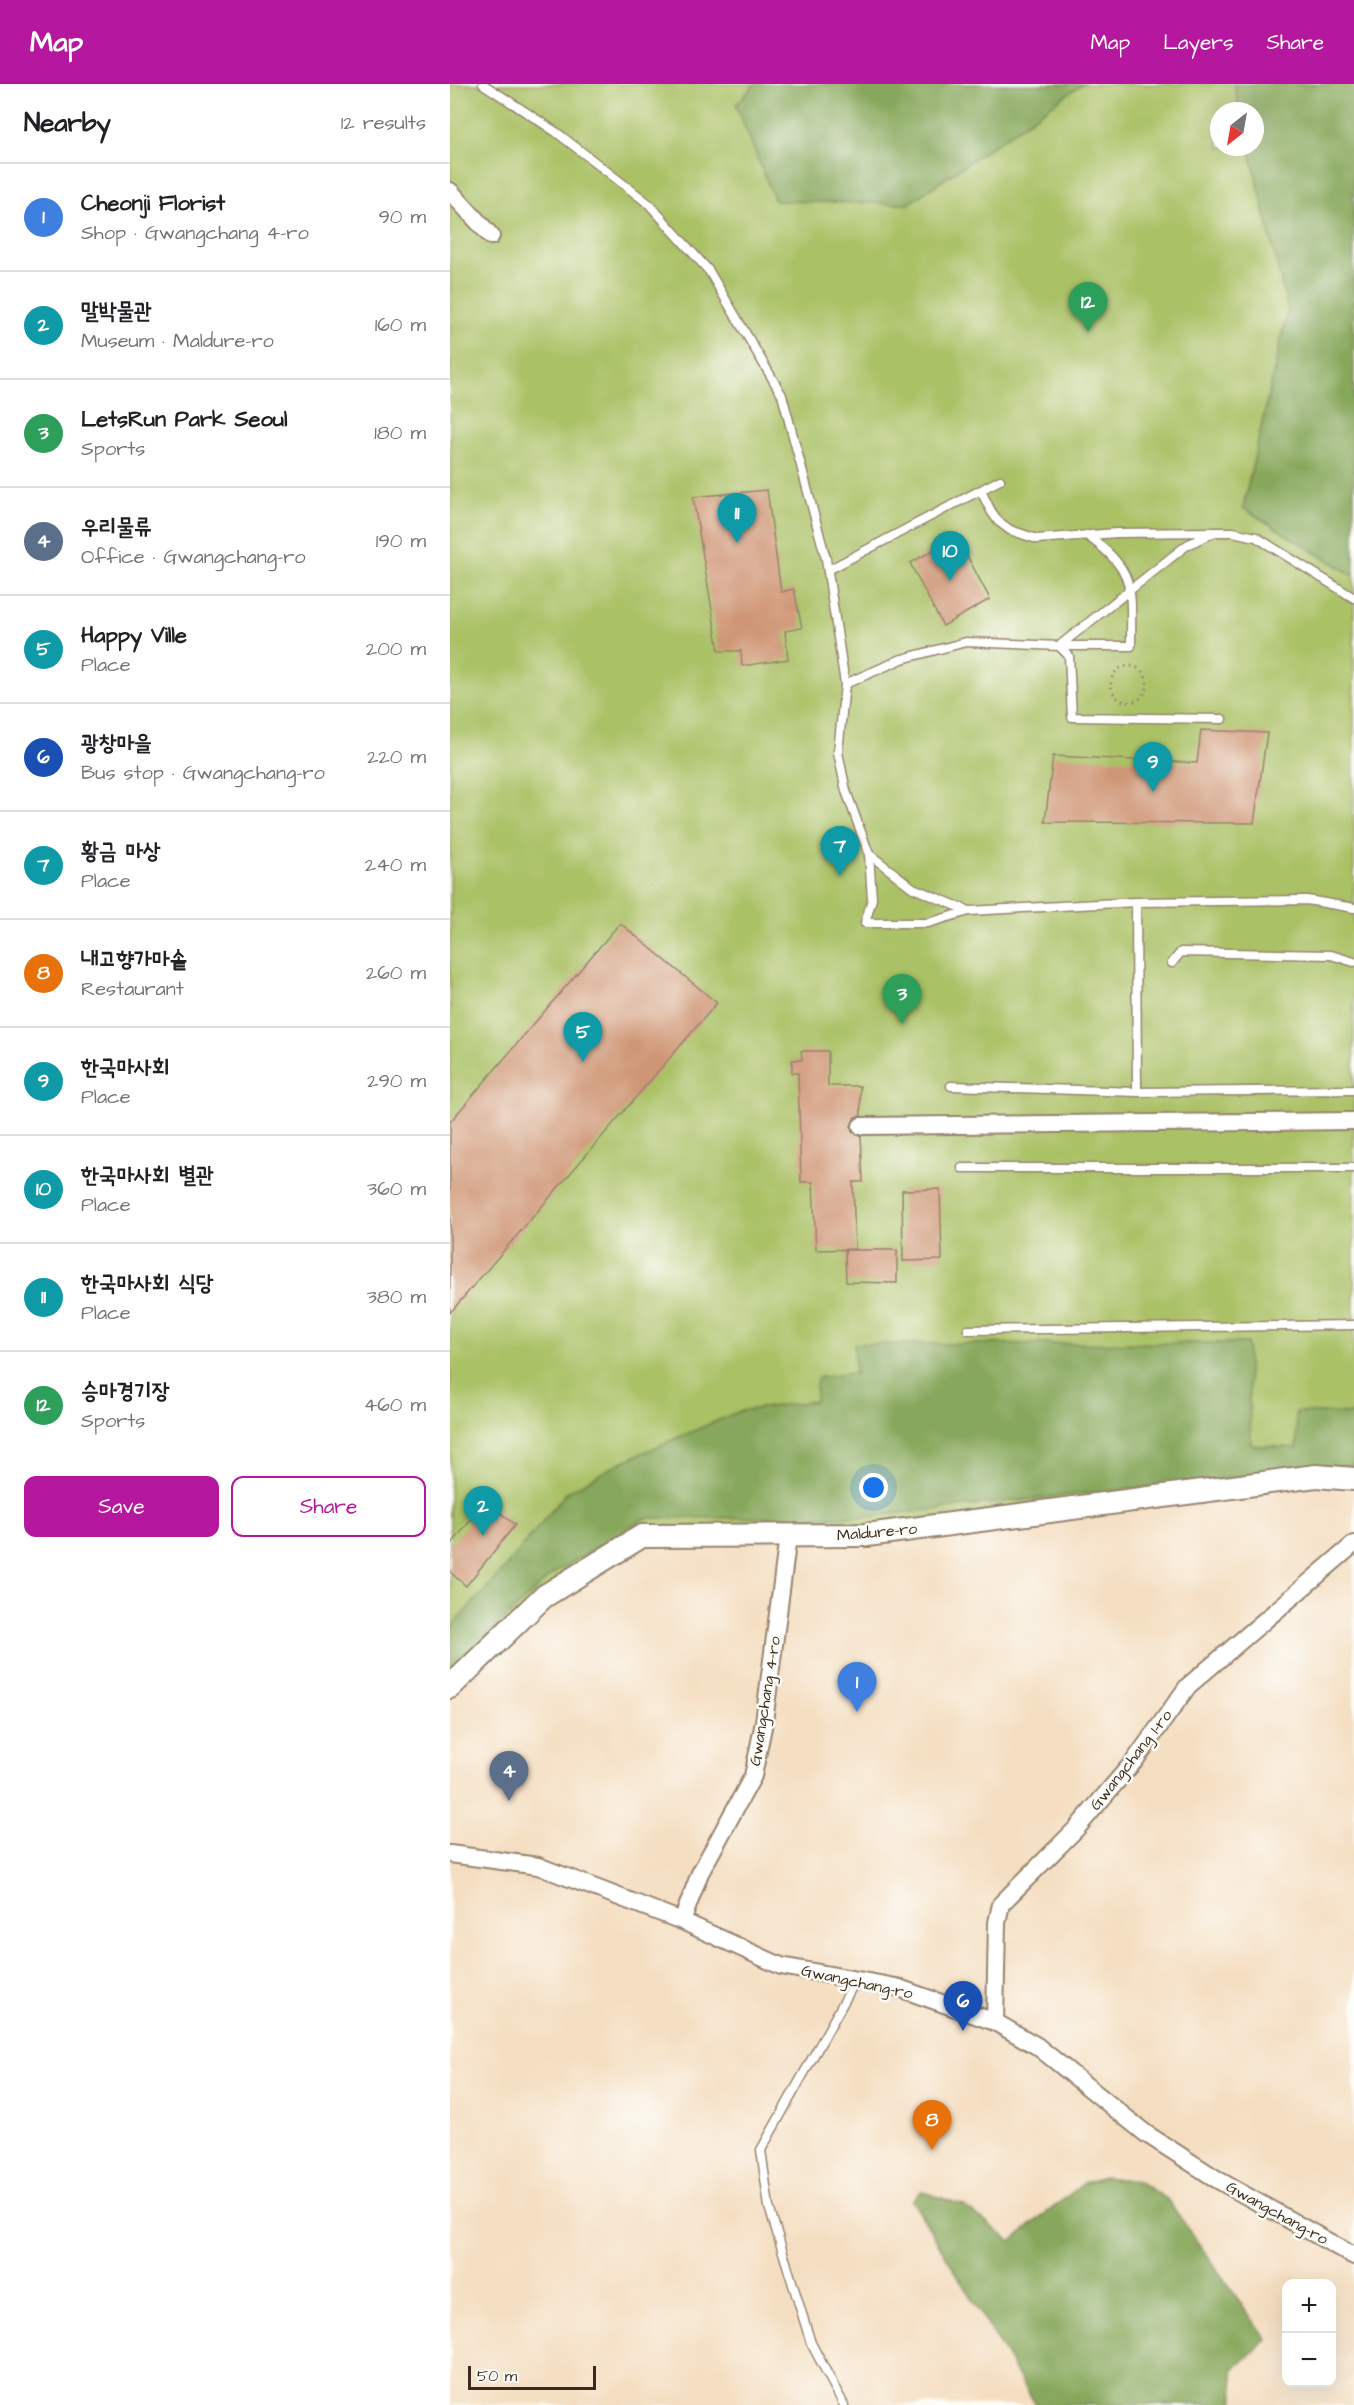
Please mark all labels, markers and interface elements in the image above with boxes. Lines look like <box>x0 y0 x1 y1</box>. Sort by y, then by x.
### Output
text: Map <box>30 23 83 62</box>
text: Map <box>1090 28 1130 57</box>
text: Layers <box>1163 28 1233 57</box>
text: Share <box>1266 28 1324 57</box>
north arrow <box>1210 102 1264 156</box>
text: Nearby <box>24 105 111 141</box>
text: 12 results <box>341 109 426 137</box>
text: Cheonji Florist <box>81 188 225 219</box>
text: 1 <box>42 203 45 231</box>
text: 90 m <box>378 203 426 231</box>
text: Shop · Gwangchang 4-ro <box>81 219 309 247</box>
pin: 12 <box>1068 282 1108 332</box>
text: 말박물관 <box>81 296 152 327</box>
text: 2 <box>38 311 49 339</box>
text: 160 m <box>375 311 426 339</box>
text: Museum · Maldure-ro <box>81 327 274 355</box>
text: LetsRun Park Seoul <box>81 404 287 435</box>
text: 3 <box>38 419 49 447</box>
text: 180 m <box>374 419 426 447</box>
text: Sports <box>81 435 145 463</box>
pin: 11 <box>718 494 756 543</box>
text: 우리물류 <box>81 512 152 543</box>
text: 4 <box>37 527 50 555</box>
text: 190 m <box>376 527 426 555</box>
pin: 10 <box>930 532 970 581</box>
text: Office · Gwangchang-ro <box>81 543 306 571</box>
text: Happy Ville <box>81 620 187 651</box>
text: 5 <box>36 635 51 663</box>
text: 200 m <box>366 635 426 663</box>
text: Place <box>81 651 131 679</box>
text: 광창마을 <box>81 728 152 759</box>
pin: 9 <box>1134 742 1172 792</box>
text: 6 <box>37 743 50 771</box>
text: 220 m <box>367 743 426 771</box>
text: Bus stop · Gwangchang-ro <box>81 759 325 787</box>
pin: 7 <box>820 826 860 876</box>
text: 황금 마상 <box>81 836 161 867</box>
text: 7 <box>37 851 50 879</box>
text: 240 m <box>365 851 426 879</box>
text: Place <box>81 867 131 895</box>
text: 내고향가마솥 <box>81 944 187 975</box>
text: 8 <box>37 959 50 987</box>
text: 260 m <box>366 959 426 987</box>
pin: 3 <box>882 974 922 1024</box>
text: Restaurant <box>81 975 184 1003</box>
pin: 5 <box>564 1012 602 1062</box>
text: 한국마사회 <box>81 1052 170 1083</box>
text: 9 <box>38 1067 49 1095</box>
text: 290 m <box>367 1067 426 1095</box>
text: Place <box>81 1083 131 1111</box>
text: 한국마사회 별관 <box>81 1160 214 1191</box>
text: 10 <box>36 1175 51 1203</box>
text: 360 m <box>367 1175 426 1203</box>
text: Place <box>81 1191 131 1219</box>
text: 한국마사회 식당 <box>81 1268 214 1299</box>
text: 11 <box>41 1283 46 1311</box>
text: 380 m <box>367 1283 426 1311</box>
text: Place <box>81 1299 131 1327</box>
text: 승마경기장 <box>81 1376 170 1407</box>
text: 12 <box>36 1391 51 1419</box>
text: 460 m <box>364 1391 426 1419</box>
text: Sports <box>81 1407 145 1435</box>
your location <box>859 1473 888 1502</box>
button: Save <box>24 1476 219 1537</box>
button: Share <box>231 1476 426 1537</box>
pin: 2 <box>464 1486 502 1536</box>
street label: Maldure-ro <box>836 1518 918 1546</box>
street label: Gwangchang 4-ro <box>744 1635 787 1768</box>
pin: 1 <box>838 1662 876 1712</box>
street label: Gwangchang 1-ro <box>1085 1705 1178 1815</box>
pin: 4 <box>490 1752 528 1801</box>
street label: Gwangchang-ro <box>799 1959 915 2006</box>
pin: 6 <box>944 1982 982 2031</box>
pin: 8 <box>912 2100 952 2150</box>
street label: Gwangchang-ro <box>1221 2176 1332 2251</box>
map controls <box>1282 2279 1336 2387</box>
button: + <box>1282 2279 1336 2333</box>
button: − <box>1282 2333 1336 2387</box>
scale bar <box>468 2363 596 2390</box>
text: 50 m <box>477 2365 517 2387</box>

